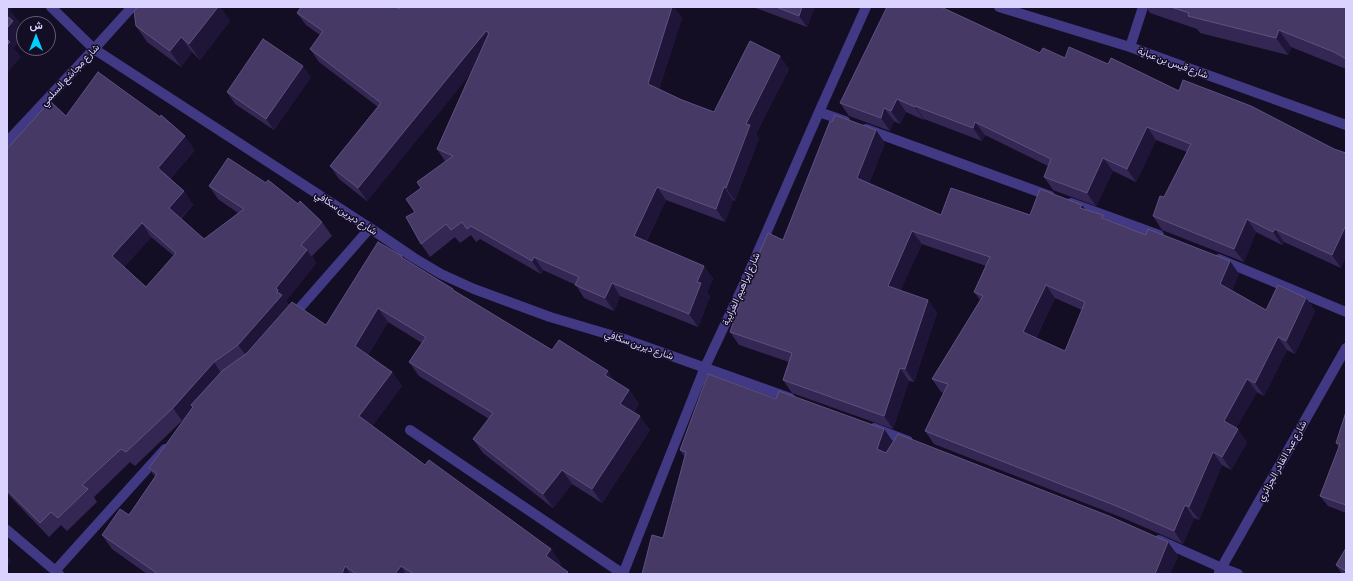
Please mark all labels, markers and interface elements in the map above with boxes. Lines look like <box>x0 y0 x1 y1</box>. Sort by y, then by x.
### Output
north arrow <box>16 16 56 56</box>
text: ش <box>29 19 43 31</box>
street label: شارع مجاشع السلمي <box>38 41 102 109</box>
street label: شارع قيس بن عباية <box>1136 45 1210 81</box>
street label: شارع ديرين سكافي <box>312 188 380 238</box>
street label: شارع إبراهيم الغرايبة <box>720 251 762 327</box>
street label: شارع ديرين سكافي <box>603 328 675 362</box>
street label: شارع عبد القادر الجزائري <box>1255 418 1309 504</box>

